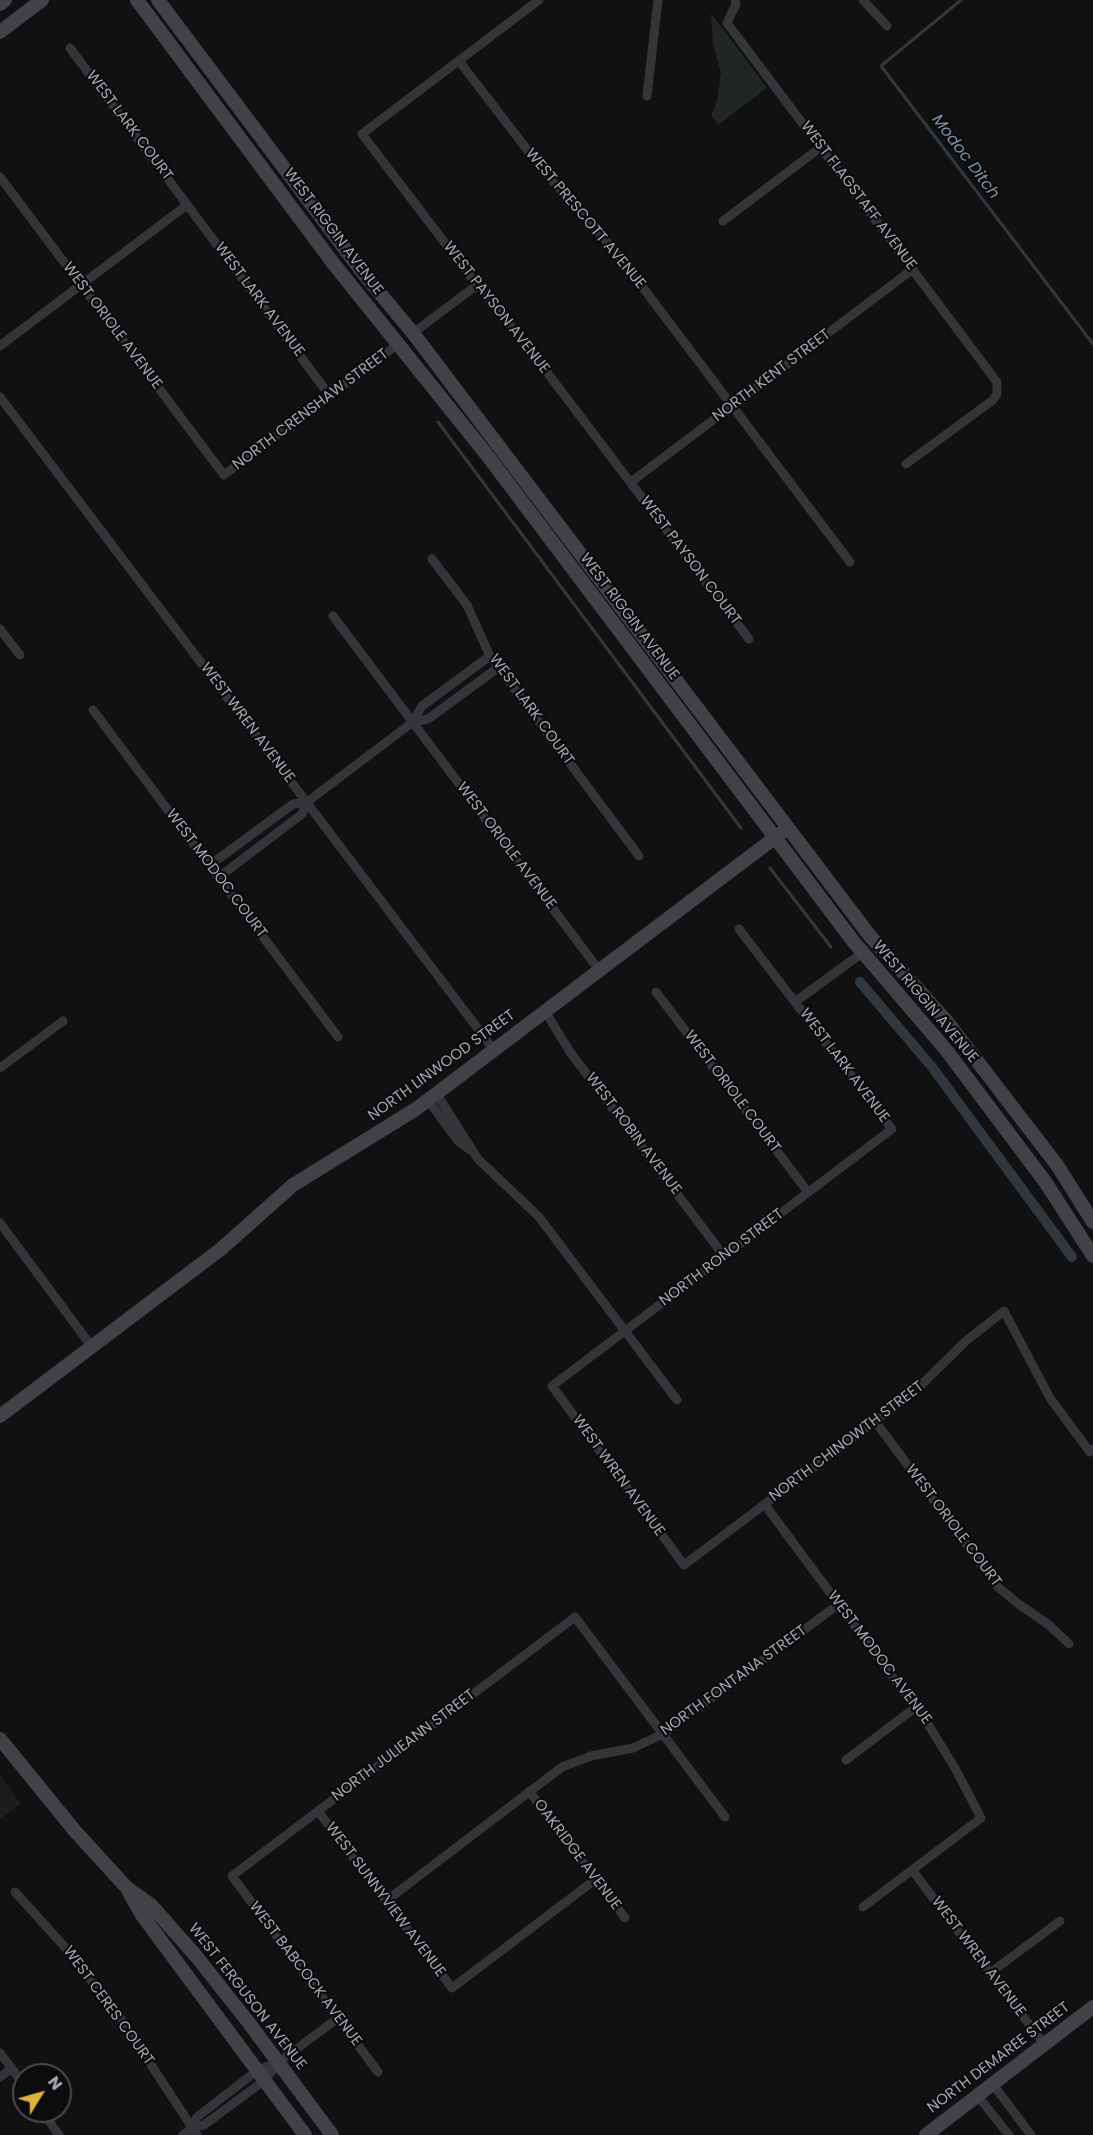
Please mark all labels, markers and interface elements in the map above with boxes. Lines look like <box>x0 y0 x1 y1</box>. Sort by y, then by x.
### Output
street label: WEST LARK COURT <box>82 68 176 184</box>
water label: Modoc Ditch <box>927 111 1003 203</box>
street label: WEST FLAGSTAFF AVENUE <box>796 118 920 274</box>
street label: WEST PRESCOTT AVENUE <box>521 145 649 293</box>
street label: WEST RIGGIN AVENUE <box>279 165 387 299</box>
street label: WEST LARK AVENUE <box>210 239 308 361</box>
street label: WEST PAYSON AVENUE <box>439 239 553 377</box>
street label: WEST ORIOLE AVENUE <box>58 259 166 393</box>
street label: NORTH KENT STREET <box>710 326 834 426</box>
street label: NORTH CRENSHAW STREET <box>230 346 392 474</box>
street label: WEST PAYSON COURT <box>636 493 744 629</box>
street label: WEST RIGGIN AVENUE <box>575 550 683 684</box>
street label: WEST LARK COURT <box>485 651 577 769</box>
street label: WEST WREN AVENUE <box>196 659 298 787</box>
street label: WEST ORIOLE AVENUE <box>452 779 560 913</box>
street label: WEST MODOC COURT <box>162 806 270 942</box>
street label: WEST RIGGIN AVENUE <box>869 937 981 1067</box>
street label: WEST LARK AVENUE <box>795 1005 893 1127</box>
street label: NORTH LINWOOD STREET <box>365 1007 519 1125</box>
street label: WEST ORIOLE COURT <box>680 1027 784 1157</box>
street label: WEST ROBIN AVENUE <box>581 1070 685 1198</box>
street label: NORTH RONO STREET <box>656 1205 788 1311</box>
street label: NORTH CHINOWTH STREET <box>766 1378 928 1506</box>
street label: WEST WREN AVENUE <box>568 1412 668 1540</box>
street label: WEST ORIOLE COURT <box>901 1461 1005 1591</box>
street label: WEST MODOC AVENUE <box>823 1588 935 1728</box>
street label: NORTH FONTANA STREET <box>657 1622 811 1740</box>
street label: NORTH JULIEANN STREET <box>329 1686 479 1806</box>
street label: OAKRIDGE AVENUE <box>529 1796 625 1914</box>
street label: WEST SUNNYVIEW AVENUE <box>321 1819 449 1981</box>
street label: WEST WREN AVENUE <box>927 1893 1029 2021</box>
street label: WEST BABCOCK AVENUE <box>245 1898 365 2050</box>
street label: WEST FERGUSON AVENUE <box>184 1920 310 2074</box>
street label: WEST CERES COURT <box>59 1943 157 2069</box>
street label: NORTH DEMAREE STREET <box>924 1999 1074 2117</box>
north arrow <box>12 2063 72 2123</box>
text: N <box>42 2071 68 2095</box>

